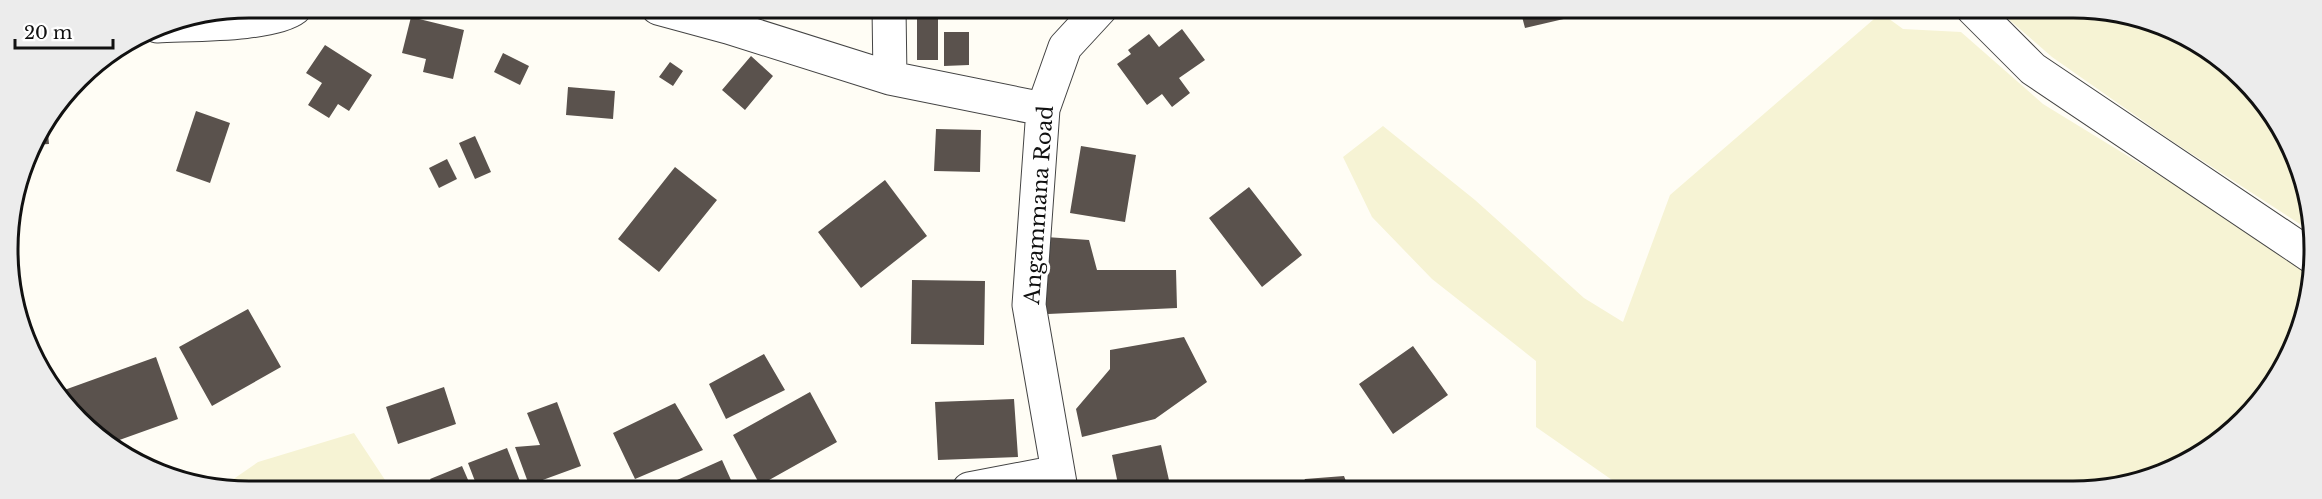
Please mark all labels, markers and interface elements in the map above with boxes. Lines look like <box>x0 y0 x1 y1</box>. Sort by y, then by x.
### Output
scale bar <box>15 12 112 50</box>
text: 20 m <box>24 22 72 44</box>
street label: Angammana Road <box>1019 105 1059 306</box>

